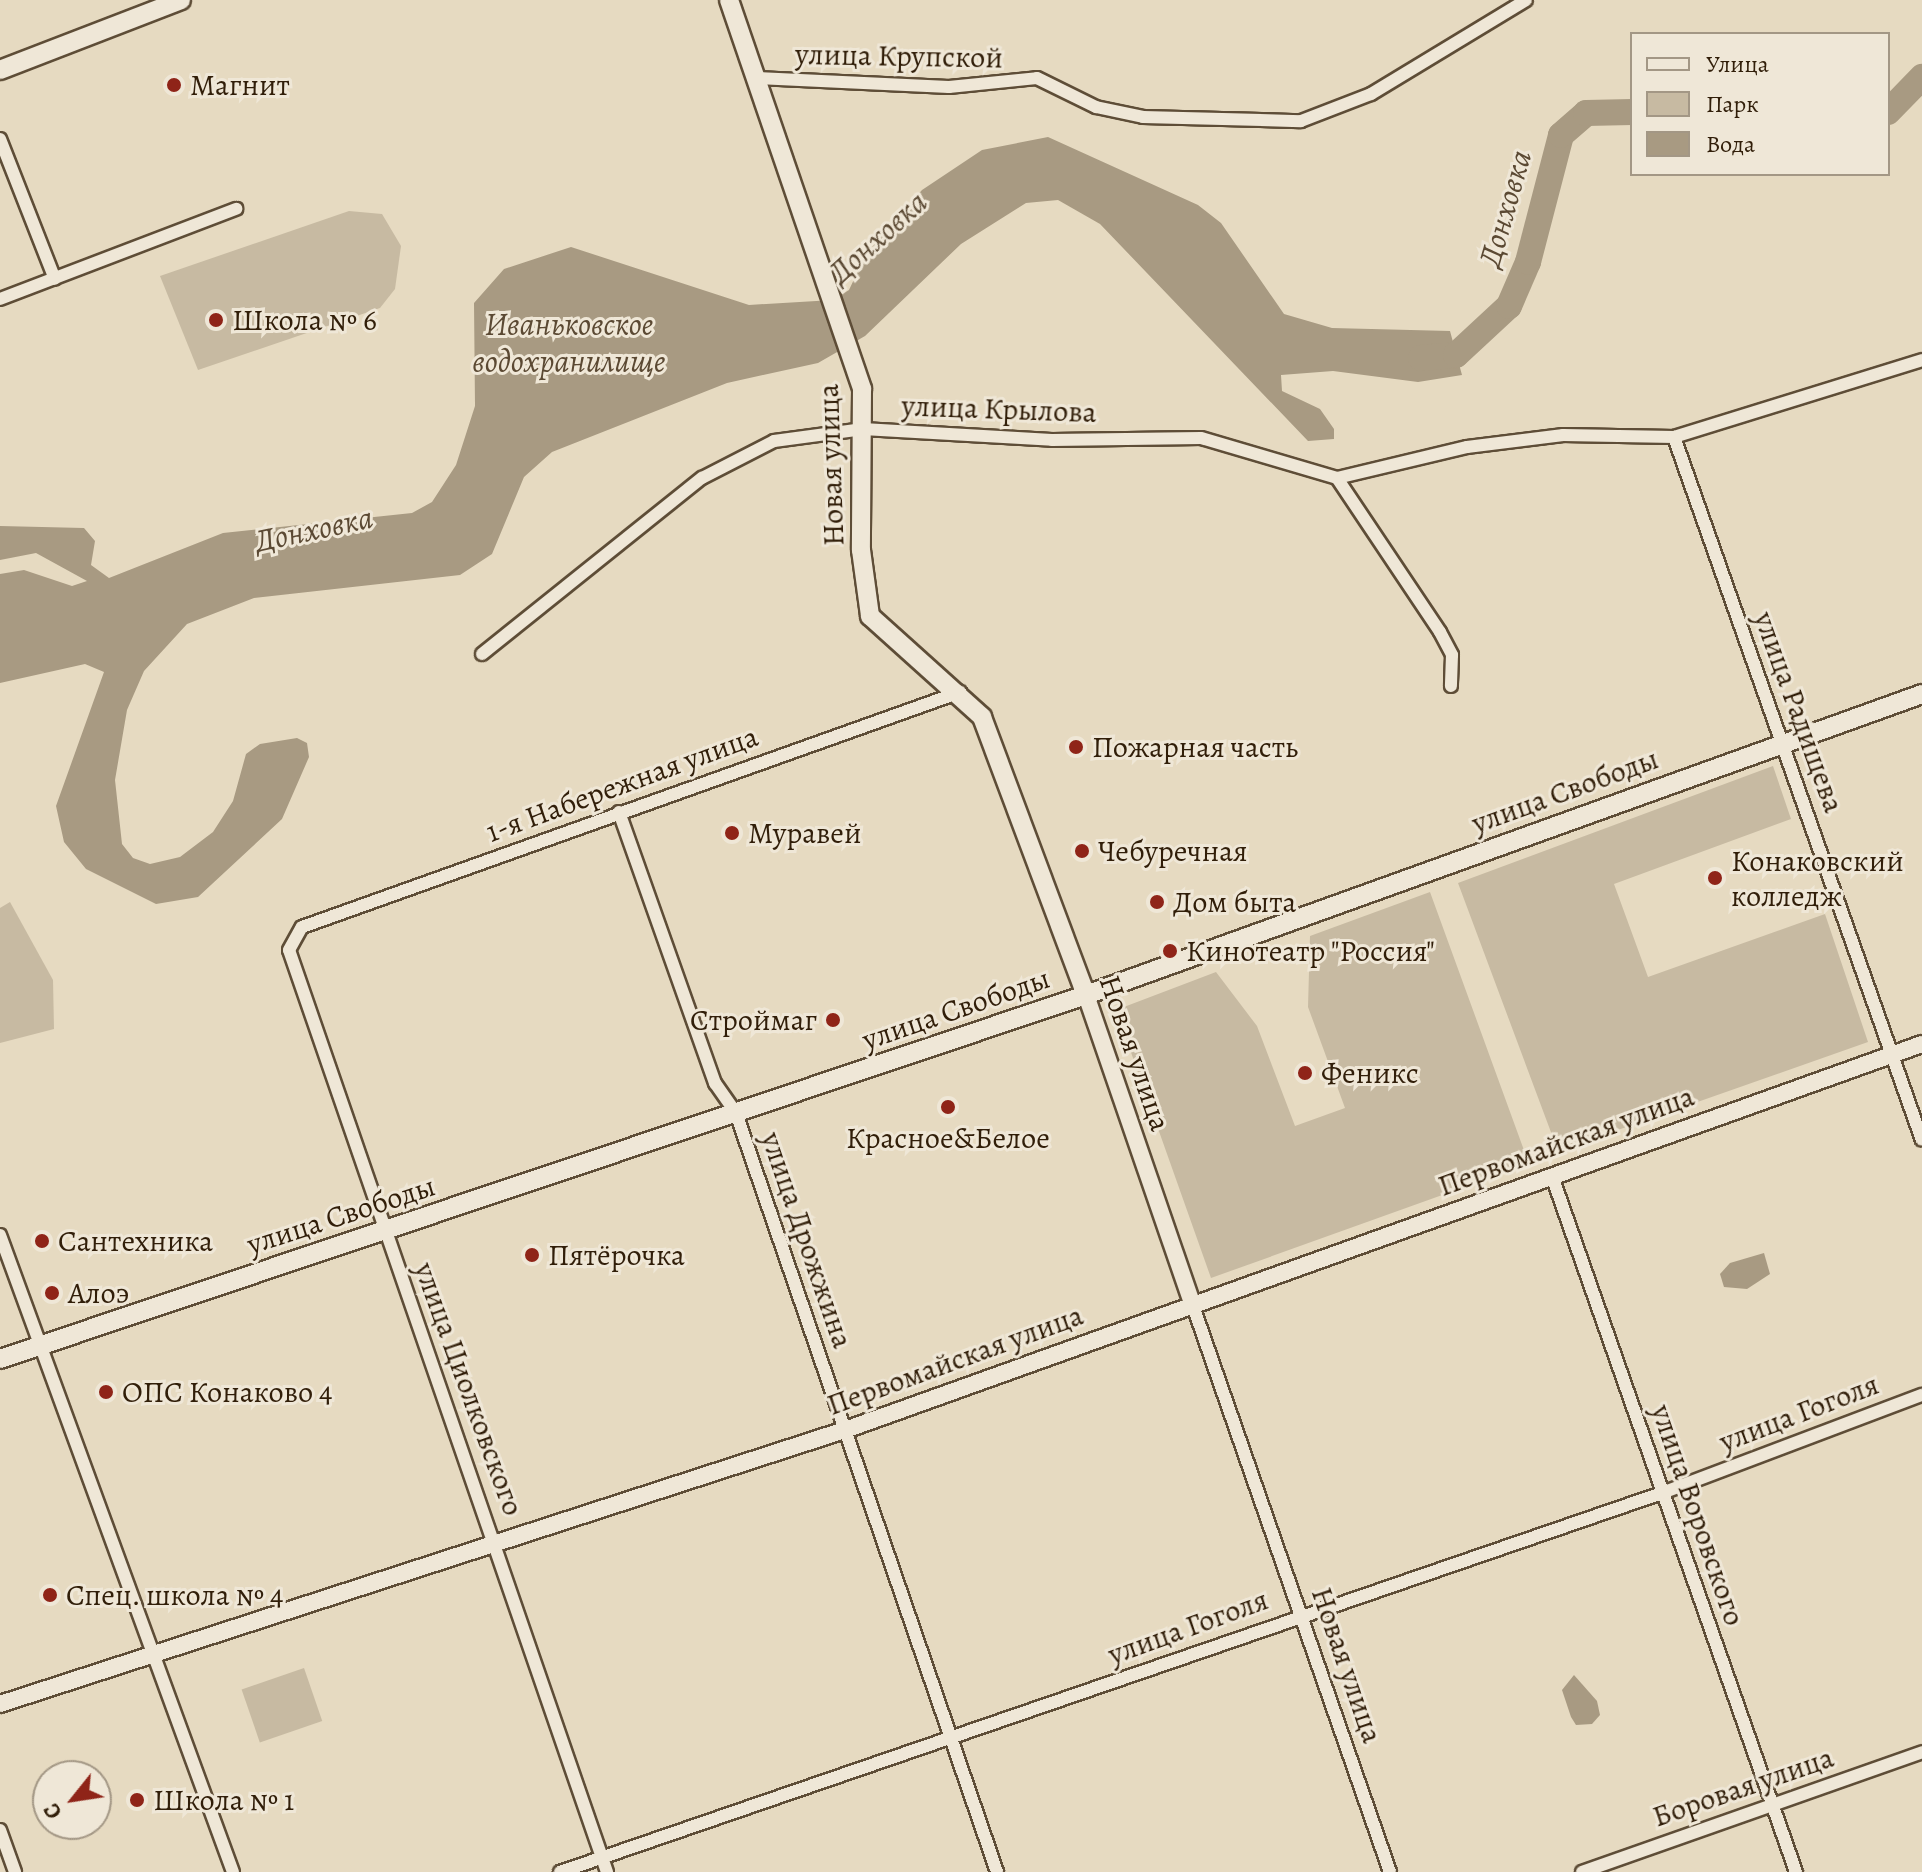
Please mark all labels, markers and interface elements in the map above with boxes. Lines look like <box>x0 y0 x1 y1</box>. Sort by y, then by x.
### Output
legend <box>1630 32 1890 176</box>
street label: улица Крупской <box>795 36 1003 76</box>
text: Улица <box>1706 48 1769 80</box>
place label: Магнит <box>190 67 290 103</box>
marker: Магнит <box>165 76 183 94</box>
text: Парк <box>1706 88 1759 120</box>
text: Вода <box>1706 128 1755 160</box>
water label: Донховка <box>1470 145 1540 271</box>
water label: Донховка <box>821 183 935 291</box>
place label: Школа № 6 <box>232 302 377 338</box>
water label: Иваньковское водохранилище <box>472 306 666 381</box>
marker: Школа № 6 <box>207 311 225 329</box>
street label: Новая улица <box>810 383 852 547</box>
street label: улица Крылова <box>901 388 1097 430</box>
water label: Донховка <box>252 498 376 560</box>
street label: улица Радищева <box>1746 607 1852 817</box>
street label: 1-я Набережная улица <box>481 718 763 850</box>
place label: Пожарная часть <box>1092 729 1298 765</box>
marker: Пожарная часть <box>1067 738 1085 756</box>
street label: улица Свободы <box>1467 741 1663 841</box>
place label: Муравей <box>748 815 862 851</box>
marker: Муравей <box>723 824 741 842</box>
place label: Чебуречная <box>1098 833 1247 869</box>
marker: Чебуречная <box>1073 842 1091 860</box>
place label: Конаковский колледж <box>1731 843 1904 914</box>
marker: Конаковский колледж <box>1706 869 1724 887</box>
place label: Дом быта <box>1173 884 1296 920</box>
marker: Дом быта <box>1148 893 1166 911</box>
place label: Кинотеатр "Россия" <box>1186 933 1436 969</box>
marker: Кинотеатр "Россия" <box>1161 942 1179 960</box>
street label: улица Свободы <box>858 960 1054 1058</box>
street label: Новая улица <box>1092 970 1178 1136</box>
place label: Строймаг <box>690 1002 817 1038</box>
marker: Строймаг <box>824 1011 842 1029</box>
place label: Феникс <box>1321 1055 1419 1091</box>
marker: Феникс <box>1296 1064 1314 1082</box>
street label: Первомайская улица <box>1433 1078 1699 1204</box>
marker: Красное&Белое <box>939 1098 957 1116</box>
place label: Красное&Белое <box>846 1120 1050 1156</box>
street label: улица Дрожжина <box>753 1127 861 1353</box>
street label: улица Свободы <box>242 1168 440 1262</box>
place label: Сантехника <box>58 1223 213 1259</box>
marker: Сантехника <box>33 1232 51 1250</box>
place label: Пятёрочка <box>548 1237 685 1273</box>
marker: Пятёрочка <box>523 1246 541 1264</box>
street label: улица Циолковского <box>406 1258 532 1520</box>
place label: Алоэ <box>68 1275 129 1311</box>
marker: Алоэ <box>43 1284 61 1302</box>
street label: Первомайская улица <box>822 1297 1088 1423</box>
street label: улица Гоголя <box>1714 1366 1884 1460</box>
place label: ОПС Конаково 4 <box>122 1374 333 1410</box>
marker: ОПС Конаково 4 <box>97 1383 115 1401</box>
street label: улица Воровского <box>1643 1400 1753 1630</box>
place label: Спец. школа № 4 <box>66 1577 284 1613</box>
street label: улица Гоголя <box>1103 1581 1273 1673</box>
street label: Новая улица <box>1304 1582 1390 1748</box>
marker: Спец. школа № 4 <box>41 1586 59 1604</box>
street label: Боровая улица <box>1648 1739 1838 1835</box>
north arrow <box>32 1760 112 1840</box>
place label: Школа № 1 <box>153 1782 294 1818</box>
marker: Школа № 1 <box>128 1791 146 1809</box>
text: С <box>37 1798 69 1824</box>

